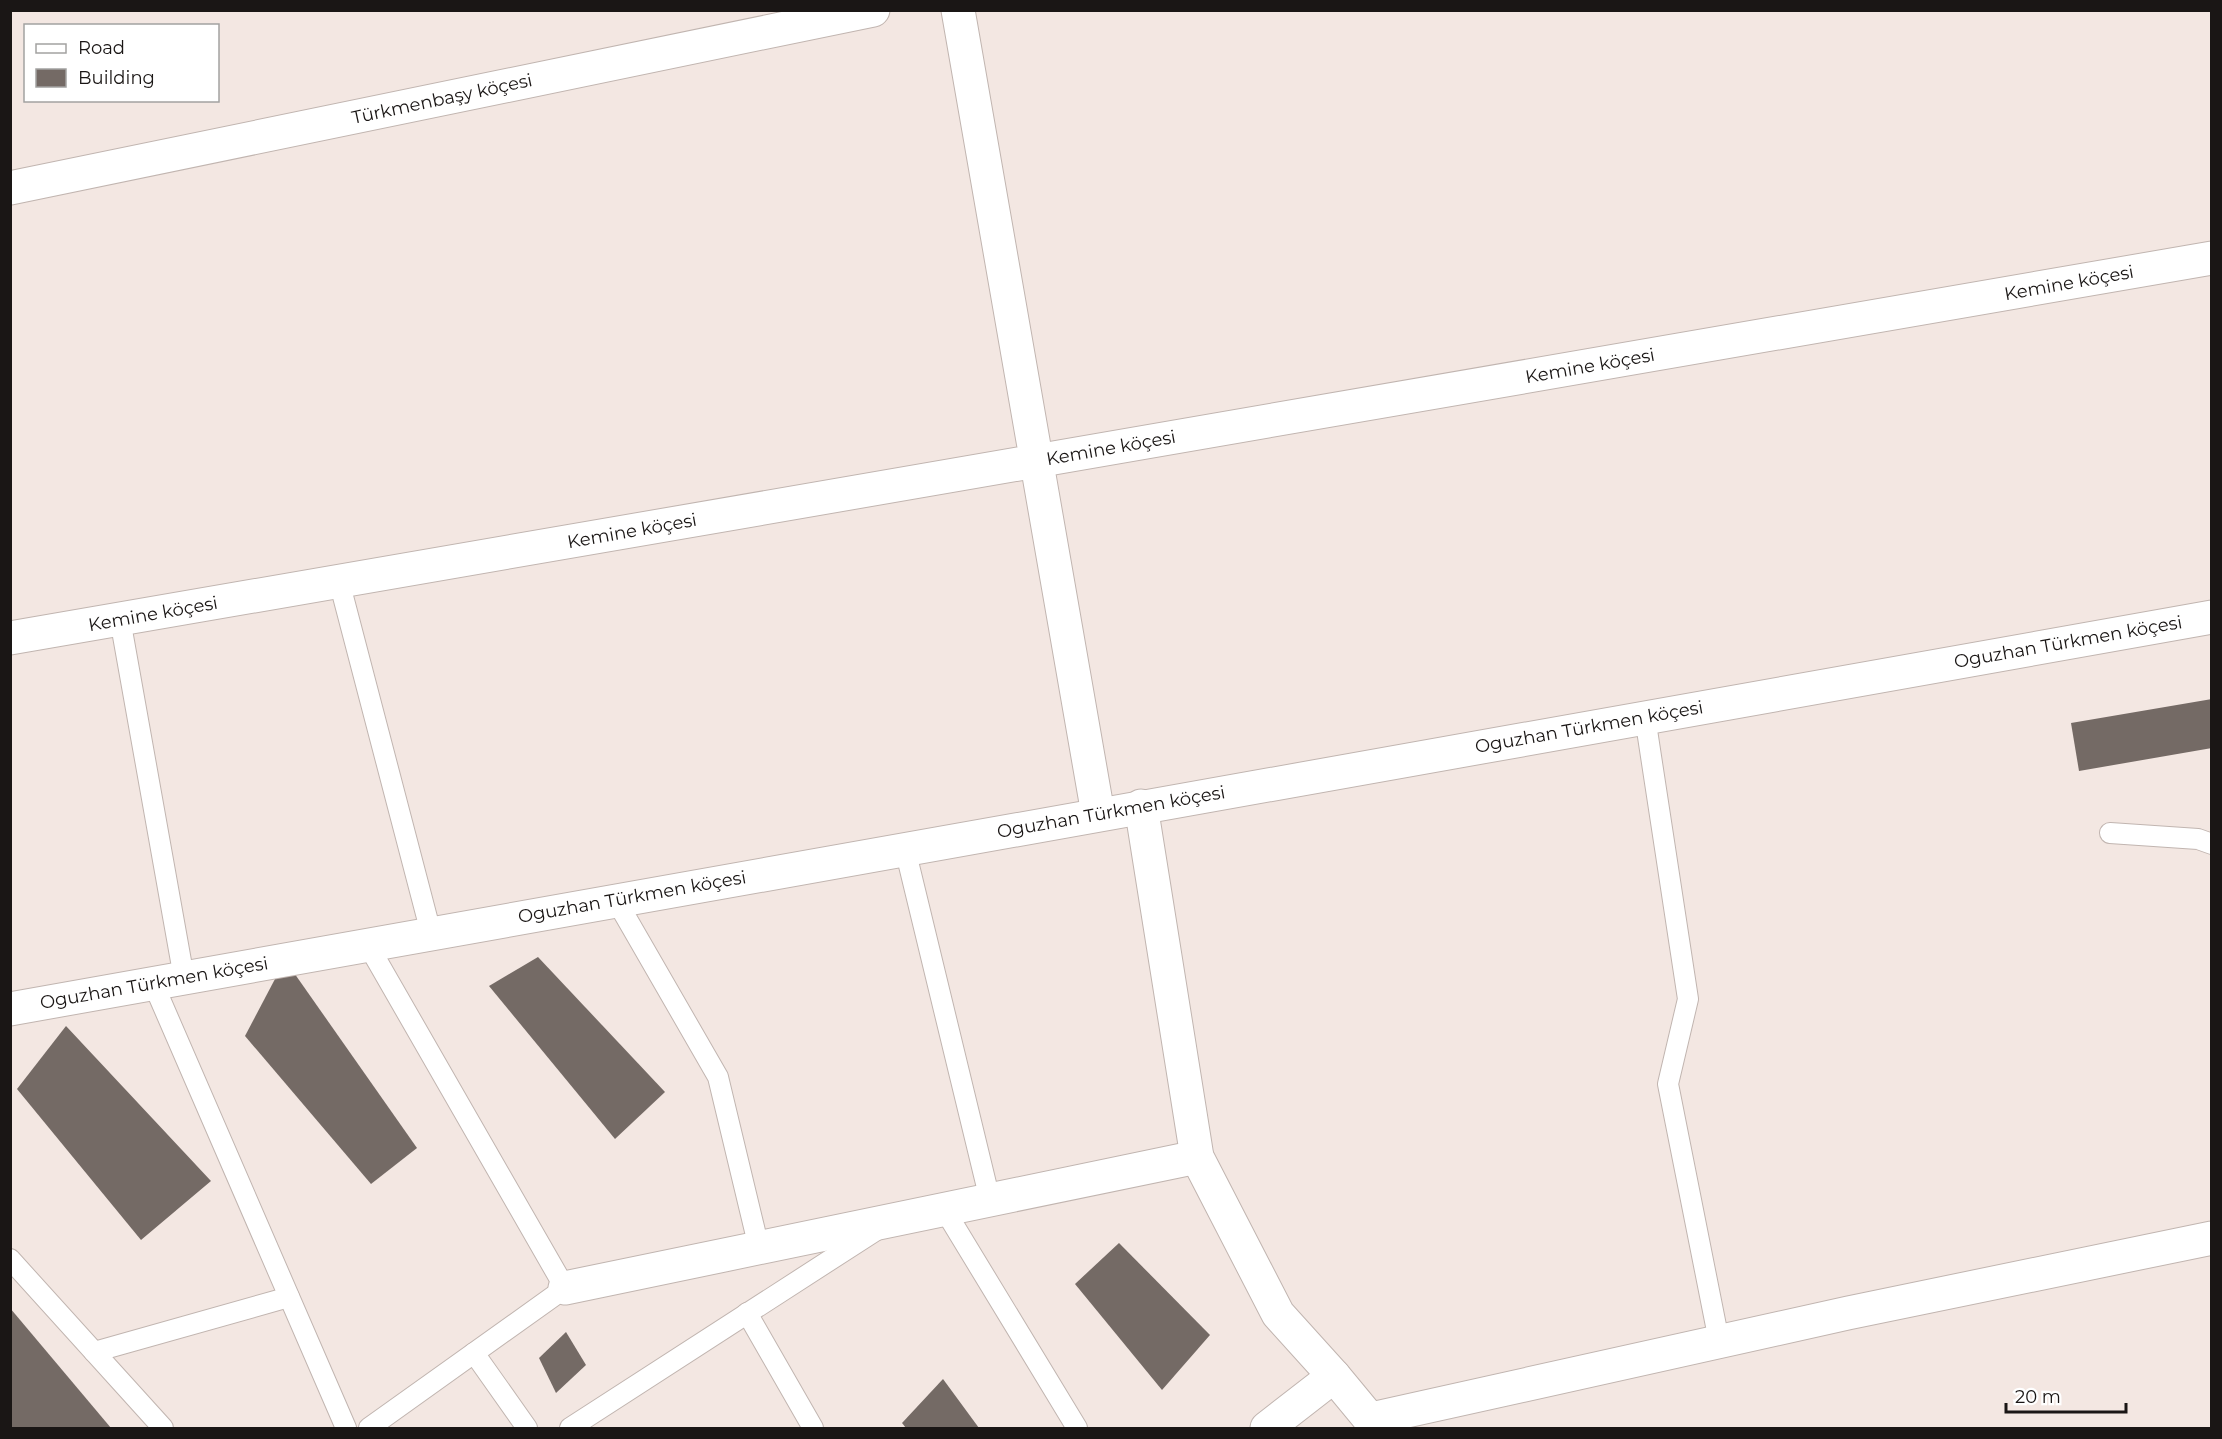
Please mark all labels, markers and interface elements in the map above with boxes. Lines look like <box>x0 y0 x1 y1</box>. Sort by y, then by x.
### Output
legend <box>24 24 219 102</box>
text: Road <box>78 37 125 59</box>
text: Building <box>78 67 155 89</box>
street label: Türkmenbaşy köçesi <box>350 69 534 129</box>
street label: Kemine köçesi <box>2003 261 2135 305</box>
street label: Kemine köçesi <box>1524 344 1656 388</box>
street label: Kemine köçesi <box>1045 426 1177 470</box>
street label: Kemine köçesi <box>566 509 698 553</box>
street label: Kemine köçesi <box>87 592 219 636</box>
street label: Oguzhan Türkmen köçesi <box>1952 611 2184 673</box>
street label: Oguzhan Türkmen köçesi <box>1473 696 1705 758</box>
street label: Oguzhan Türkmen köçesi <box>995 781 1227 843</box>
street label: Oguzhan Türkmen köçesi <box>516 866 748 928</box>
street label: Oguzhan Türkmen köçesi <box>38 952 270 1014</box>
scale bar <box>2006 1376 2126 1414</box>
text: 20 m <box>2015 1386 2061 1408</box>

